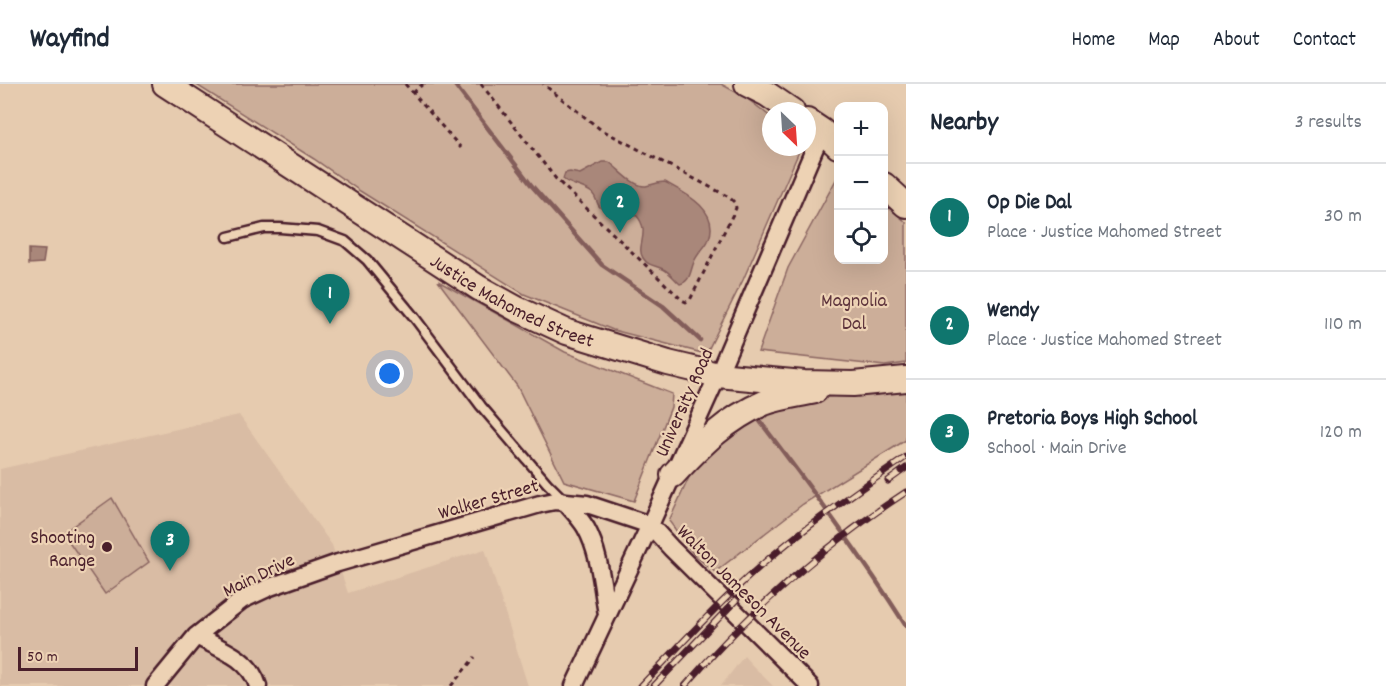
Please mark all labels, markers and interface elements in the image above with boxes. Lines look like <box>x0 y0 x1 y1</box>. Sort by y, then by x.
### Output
text: Wayfind <box>30 21 110 61</box>
text: Home <box>1071 26 1115 56</box>
text: Map <box>1148 26 1180 56</box>
text: About <box>1213 26 1260 56</box>
text: Contact <box>1293 26 1356 56</box>
north arrow <box>762 102 816 156</box>
map controls <box>834 102 888 264</box>
button: + <box>834 102 888 156</box>
text: Nearby <box>930 105 998 142</box>
text: 3 results <box>1295 109 1362 137</box>
button: − <box>834 156 888 210</box>
pin: 2 <box>600 184 640 233</box>
text: Op Die Dal <box>987 188 1072 219</box>
text: 1 <box>947 203 952 231</box>
text: 30 m <box>1324 203 1362 231</box>
button: locate <box>834 210 888 264</box>
text: Place · Justice Mahomed Street <box>987 219 1222 247</box>
street label: Justice Mahomed Street <box>424 249 597 356</box>
pin: 1 <box>310 274 350 324</box>
park label: Magnolia Dal <box>821 288 888 339</box>
text: Wendy <box>987 296 1039 327</box>
text: 2 <box>945 311 954 339</box>
text: 110 m <box>1324 311 1362 339</box>
text: Place · Justice Mahomed Street <box>987 327 1222 355</box>
street label: University Road <box>649 344 722 462</box>
your location <box>375 359 404 388</box>
text: Pretoria Boys High School <box>987 404 1197 435</box>
text: 3 <box>945 419 954 447</box>
text: 120 m <box>1320 419 1362 447</box>
text: School · Main Drive <box>987 435 1126 463</box>
street label: Walker Street <box>435 473 542 529</box>
street label: Walton Jameson Avenue <box>669 519 817 667</box>
pin: 3 <box>150 522 190 571</box>
place label: Shooting Range <box>30 525 95 576</box>
marker: Shooting Range <box>100 540 114 554</box>
street label: Main Drive <box>219 547 300 606</box>
scale bar <box>18 644 138 672</box>
text: 50 m <box>27 646 58 669</box>

